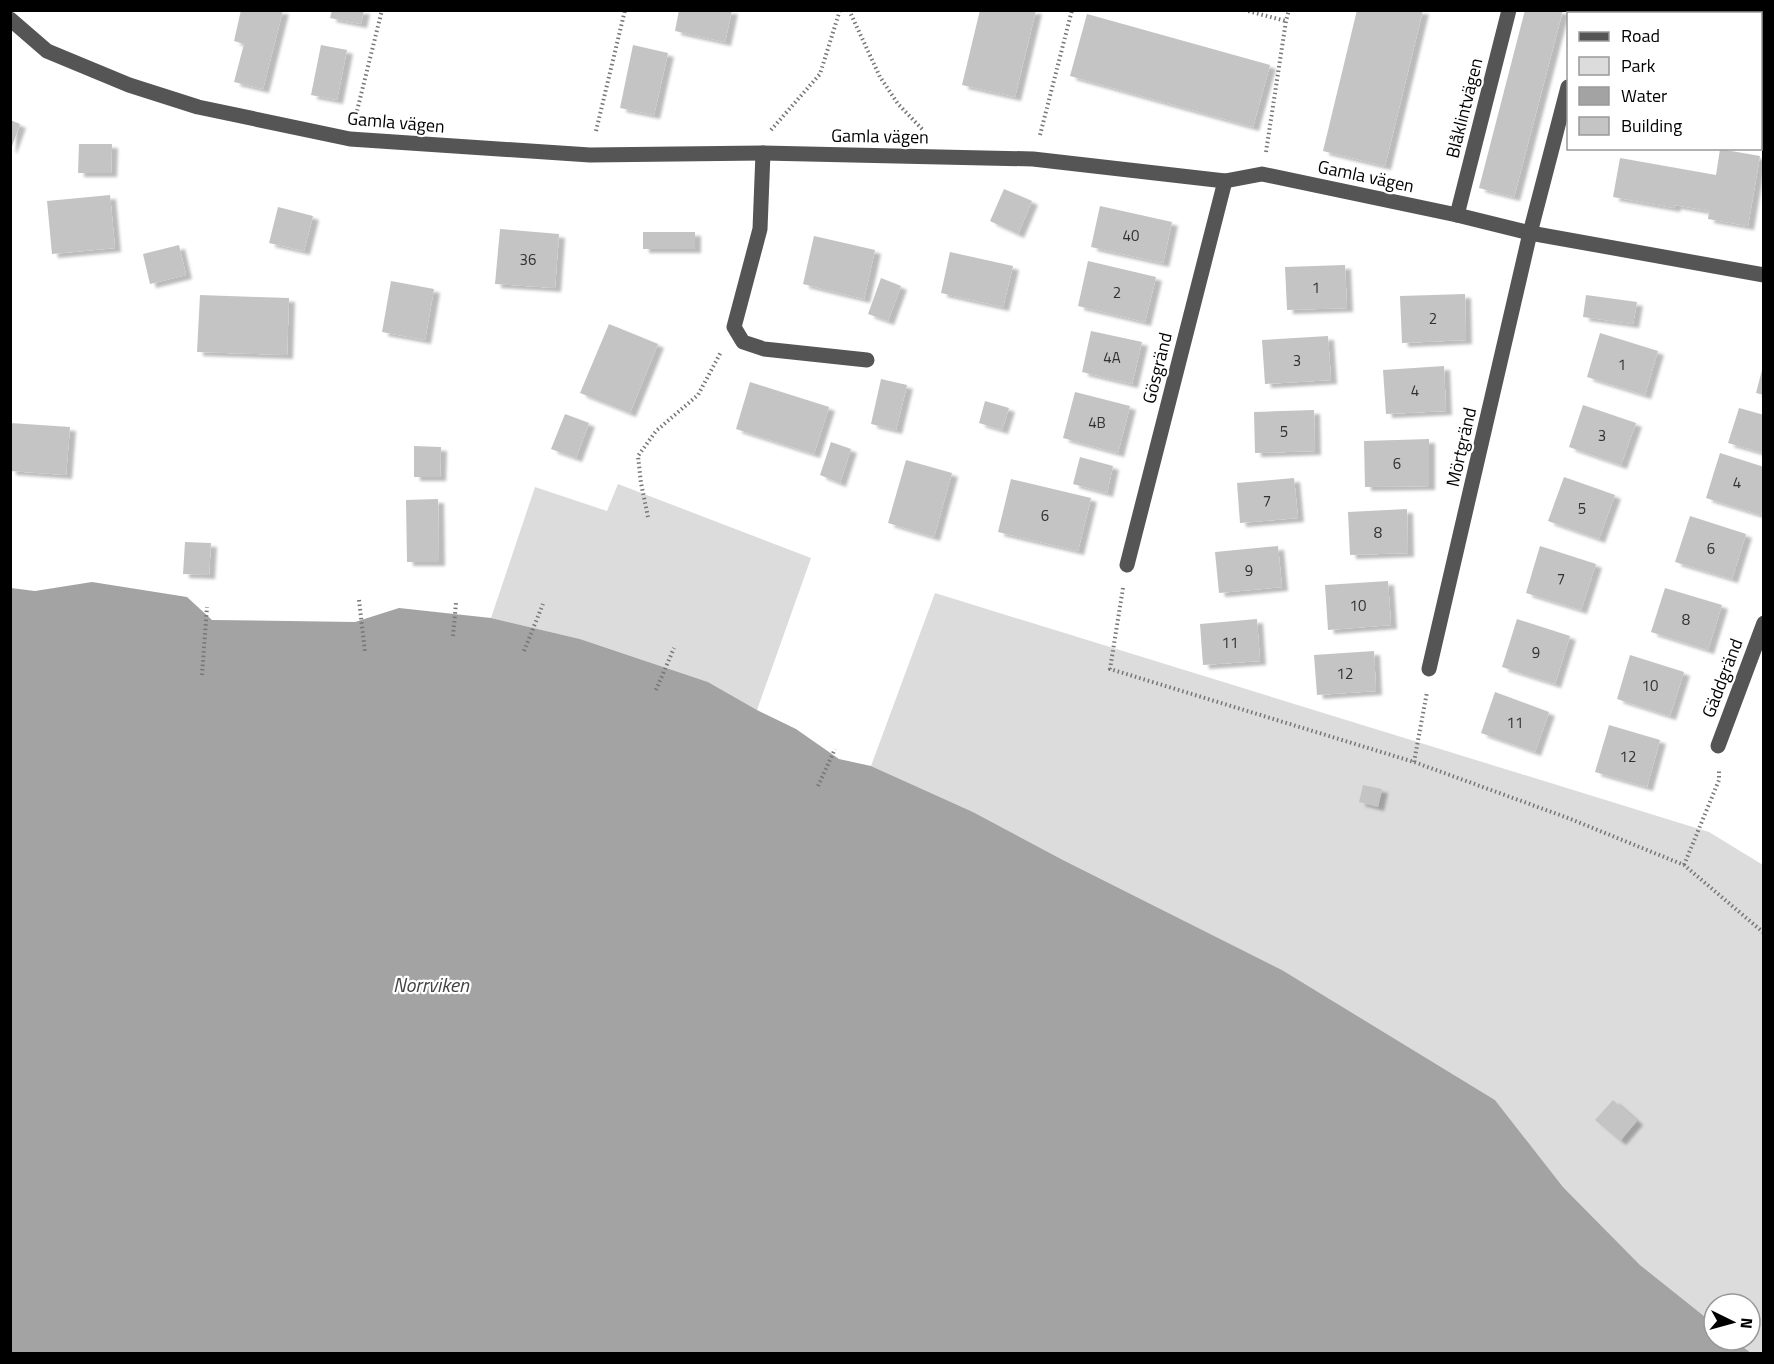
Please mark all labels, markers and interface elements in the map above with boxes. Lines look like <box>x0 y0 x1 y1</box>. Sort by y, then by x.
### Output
legend <box>1567 12 1762 150</box>
text: Road <box>1621 22 1660 49</box>
text: Park <box>1621 52 1656 79</box>
street label: Blåklintvägen <box>1439 55 1489 161</box>
text: Water <box>1621 82 1667 109</box>
street label: Gamla vägen <box>346 104 446 140</box>
text: Building <box>1621 112 1682 139</box>
street label: Gamla vägen <box>831 122 929 150</box>
street label: Gamla vägen <box>1315 153 1417 199</box>
house number: 40 <box>1123 224 1139 247</box>
house number: 36 <box>520 248 536 271</box>
house number: 1 <box>1312 276 1320 299</box>
house number: 2 <box>1113 281 1121 304</box>
house number: 2 <box>1429 307 1437 330</box>
street label: Gösgränd <box>1135 330 1179 406</box>
house number: 4A <box>1103 346 1121 369</box>
house number: 3 <box>1293 349 1301 372</box>
house number: 1 <box>1618 353 1626 376</box>
house number: 4 <box>1411 379 1419 402</box>
street label: Mörtgränd <box>1439 405 1483 489</box>
house number: 4B <box>1088 411 1106 434</box>
house number: 5 <box>1280 420 1288 443</box>
house number: 3 <box>1598 424 1606 447</box>
house number: 6 <box>1393 452 1401 475</box>
house number: 4 <box>1733 471 1741 494</box>
house number: 7 <box>1263 489 1271 512</box>
house number: 5 <box>1578 497 1586 520</box>
house number: 6 <box>1041 504 1049 527</box>
house number: 8 <box>1374 521 1382 544</box>
house number: 6 <box>1707 537 1715 560</box>
house number: 9 <box>1245 559 1253 582</box>
house number: 7 <box>1557 567 1565 590</box>
house number: 10 <box>1350 594 1366 617</box>
house number: 8 <box>1682 608 1690 631</box>
house number: 11 <box>1222 631 1238 654</box>
street label: Gäddgränd <box>1695 634 1749 722</box>
house number: 9 <box>1532 641 1540 664</box>
house number: 12 <box>1337 662 1353 685</box>
house number: 10 <box>1642 674 1658 697</box>
house number: 11 <box>1507 711 1523 734</box>
house number: 12 <box>1620 745 1636 768</box>
water label: Norrviken <box>393 969 470 1000</box>
north arrow <box>1702 1292 1762 1352</box>
text: N <box>1735 1317 1759 1330</box>

